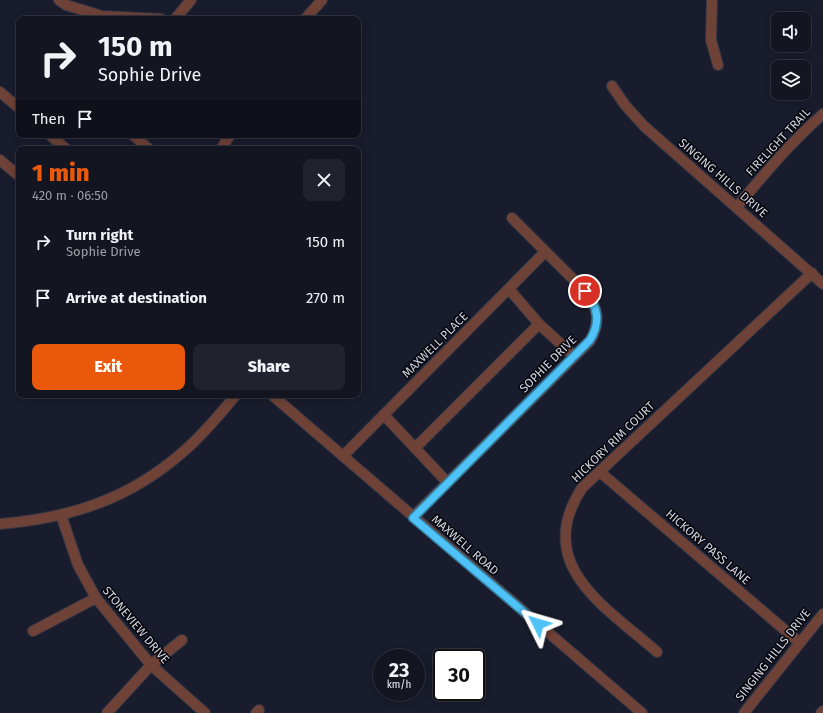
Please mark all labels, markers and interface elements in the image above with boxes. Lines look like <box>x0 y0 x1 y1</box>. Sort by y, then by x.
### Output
map controls <box>771 12 811 100</box>
button: sound <box>771 12 811 52</box>
text: 150 m <box>98 30 173 63</box>
icon: right <box>32 32 84 84</box>
button: layers <box>771 60 811 100</box>
text: Sophie Drive <box>98 64 201 86</box>
street label: FIRELIGHT TRAIL <box>743 105 813 179</box>
icon: arrive <box>74 108 96 130</box>
text: Then <box>32 110 66 128</box>
street label: SINGING HILLS DRIVE <box>676 136 770 220</box>
text: 1 min <box>32 159 90 187</box>
button: close <box>303 159 345 201</box>
text: 420 m · 06:50 <box>32 188 108 203</box>
text: Turn right <box>66 226 133 244</box>
icon: right <box>32 231 54 253</box>
text: 150 m <box>306 233 345 251</box>
text: Sophie Drive <box>66 244 141 259</box>
pin <box>568 274 602 308</box>
icon: arrive <box>574 280 596 302</box>
icon: arrive <box>32 287 54 309</box>
text: Arrive at destination <box>66 289 207 307</box>
text: 270 m <box>306 289 345 307</box>
street label: MAXWELL PLACE <box>399 309 471 381</box>
street label: SOPHIE DRIVE <box>517 333 579 395</box>
button: Exit <box>32 344 185 390</box>
button: Share <box>193 344 345 390</box>
street label: HICKORY RIM COURT <box>569 398 658 485</box>
street label: HICKORY PASS LANE <box>663 507 753 587</box>
street label: MAXWELL ROAD <box>429 512 502 578</box>
street label: STONEVIEW DRIVE <box>100 584 172 666</box>
position arrow <box>517 603 559 645</box>
street label: SINGING HILLS DRIVE <box>733 606 813 704</box>
speed limit sign: 30 <box>433 649 485 701</box>
text: 23 <box>389 658 409 682</box>
text: km/h <box>387 679 411 691</box>

